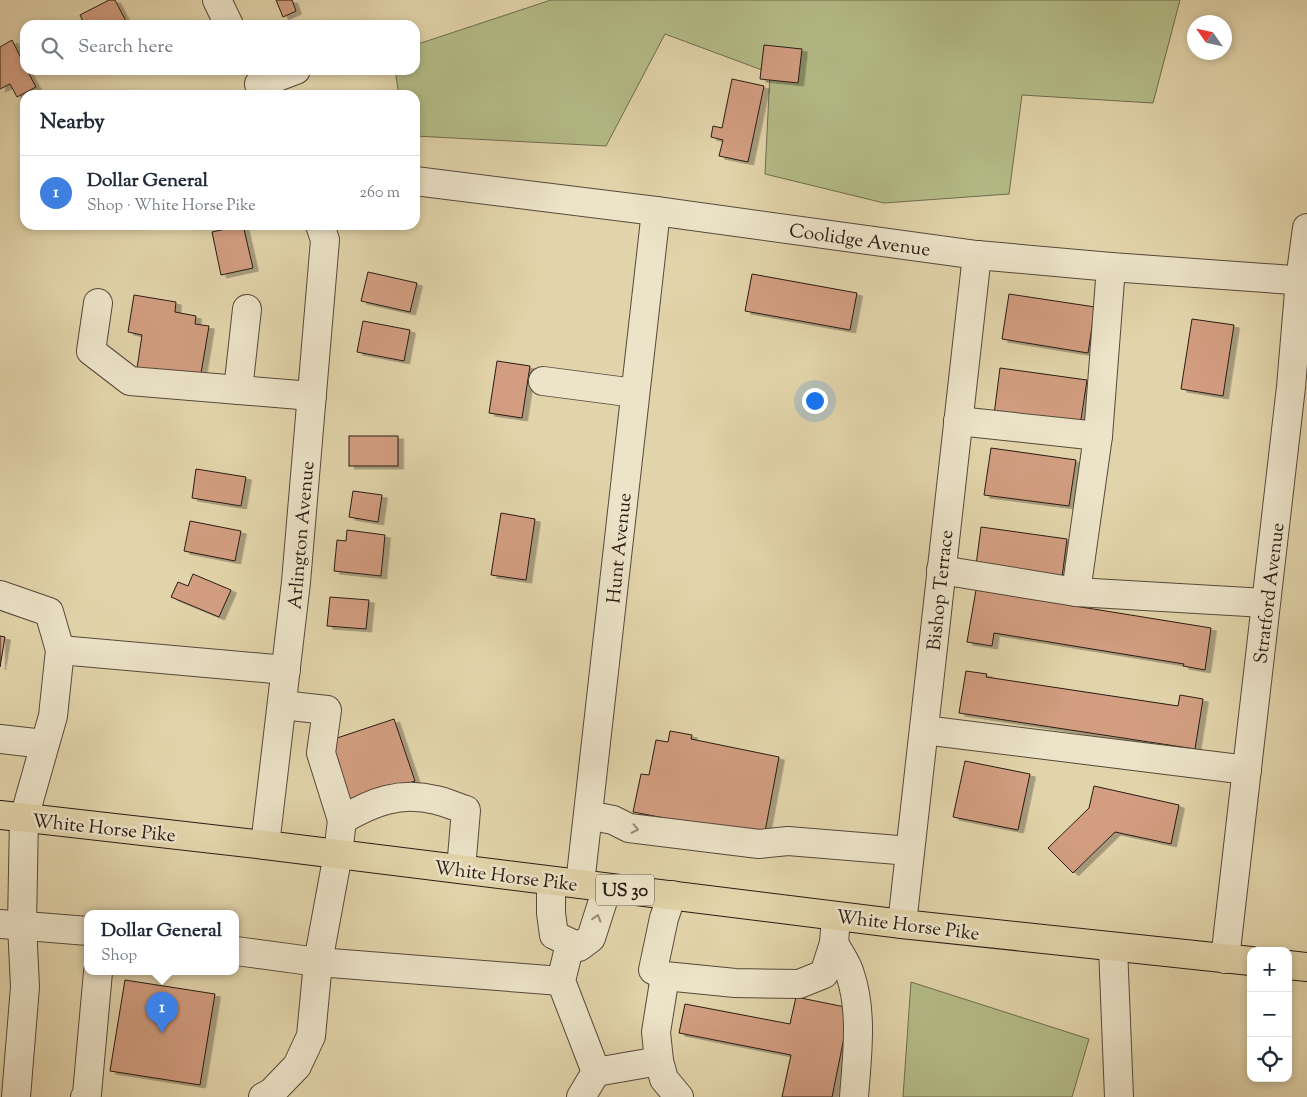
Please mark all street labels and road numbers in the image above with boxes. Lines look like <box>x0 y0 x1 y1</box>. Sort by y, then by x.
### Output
street label: Coolidge Avenue <box>787 218 932 265</box>
street label: Arlington Avenue <box>283 460 322 610</box>
street label: Hunt Avenue <box>601 491 640 605</box>
street label: Stratford Avenue <box>1248 521 1293 665</box>
street label: Bishop Terrace <box>922 528 961 652</box>
street label: White Horse Pike <box>30 809 177 850</box>
street label: White Horse Pike <box>432 855 579 900</box>
road number: US 30 <box>596 874 654 906</box>
street label: White Horse Pike <box>834 904 981 949</box>

